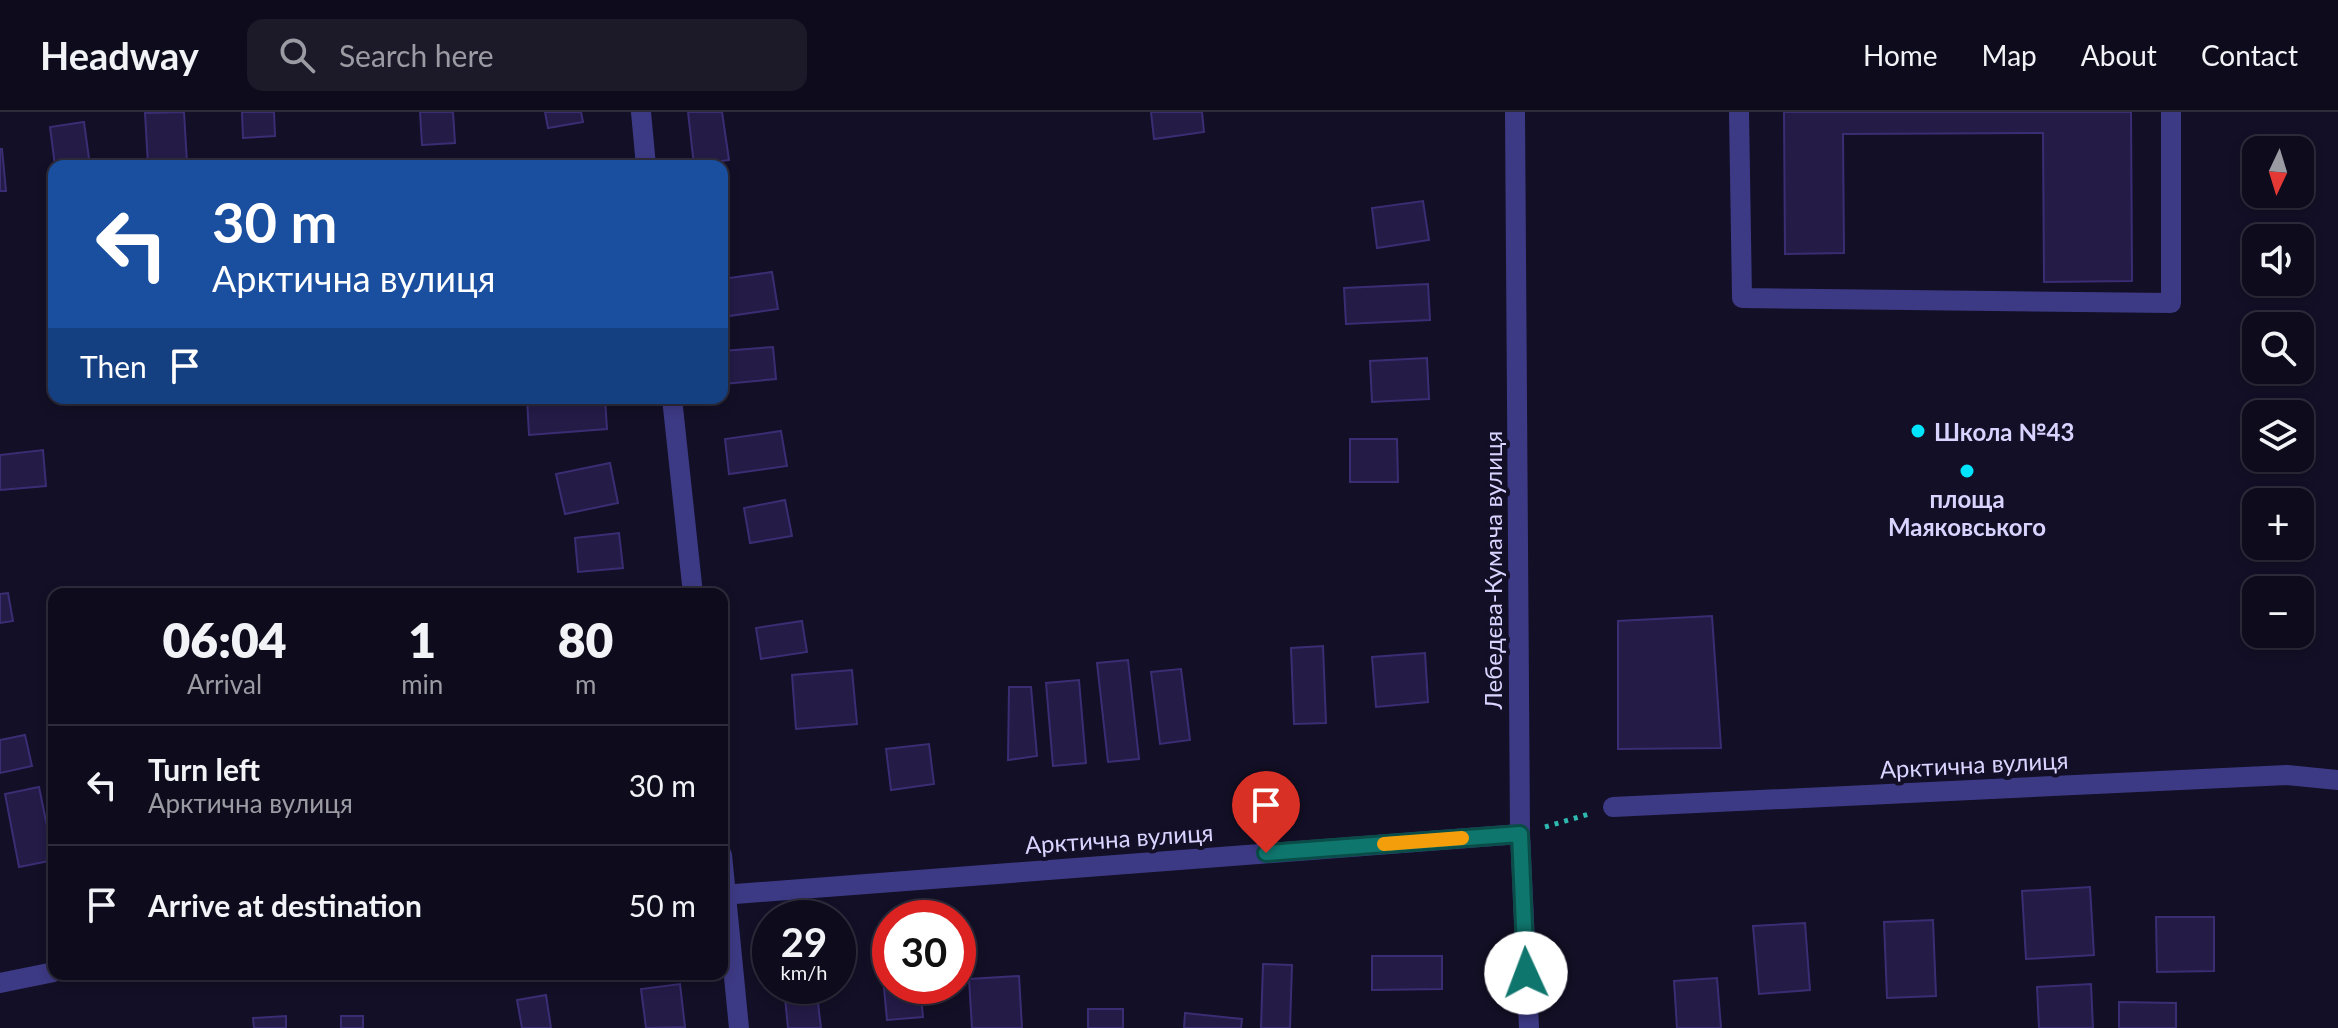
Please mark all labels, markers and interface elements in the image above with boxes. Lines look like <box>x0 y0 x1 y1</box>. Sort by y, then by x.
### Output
search box <box>247 19 807 91</box>
text: Headway <box>40 32 199 78</box>
icon: search <box>275 33 319 77</box>
text: Search here <box>339 37 494 73</box>
text: Home <box>1863 38 1938 72</box>
text: Map <box>1982 38 2037 72</box>
text: About <box>2081 38 2157 72</box>
text: Contact <box>2201 38 2298 72</box>
north arrow <box>2242 136 2314 208</box>
map controls <box>2242 136 2314 648</box>
text: 30 m <box>212 188 337 255</box>
icon: left <box>80 192 184 296</box>
button: sound <box>2242 224 2314 296</box>
text: Арктична вулиця <box>212 256 495 300</box>
button: search <box>2242 312 2314 384</box>
icon: arrive <box>163 344 207 388</box>
text: Then <box>80 348 147 384</box>
button: layers <box>2242 400 2314 472</box>
place label: Школа №43 <box>1934 417 2074 446</box>
marker: Школа №43 <box>1909 422 1927 440</box>
street label: Лебедєва-Кумача вулиця <box>1478 431 1507 710</box>
marker: площа Маяковського <box>1958 462 1976 480</box>
place label: площа Маяковського <box>1888 484 2046 541</box>
button: + <box>2242 488 2314 560</box>
button: − <box>2242 576 2314 648</box>
text: 06:04 <box>163 611 287 668</box>
text: 1 <box>408 611 436 668</box>
text: 80 <box>558 611 613 668</box>
text: Arrival <box>187 668 262 700</box>
text: min <box>401 668 443 700</box>
text: m <box>575 668 596 700</box>
street label: Арктична вулиця <box>1879 745 2069 783</box>
text: Turn left <box>148 751 260 787</box>
icon: left <box>80 763 124 807</box>
text: 30 m <box>629 767 696 803</box>
pin <box>1232 771 1300 853</box>
icon: arrive <box>1244 783 1288 827</box>
text: Арктична вулиця <box>148 787 353 819</box>
street label: Арктична вулиця <box>1024 817 1214 859</box>
icon: arrive <box>80 883 124 927</box>
text: Arrive at destination <box>148 887 422 923</box>
text: 50 m <box>629 887 696 923</box>
speed limit sign: 30 <box>872 900 976 1004</box>
text: 29 <box>781 918 827 966</box>
position arrow <box>1484 931 1568 1015</box>
text: km/h <box>781 960 827 984</box>

